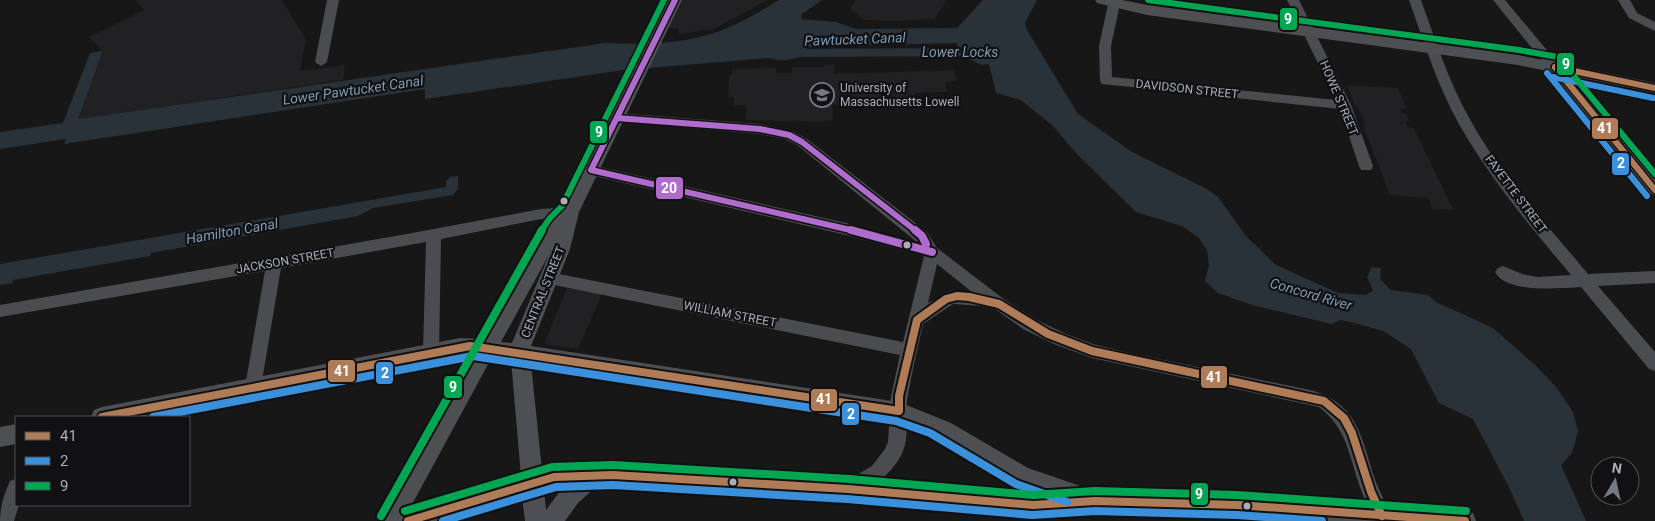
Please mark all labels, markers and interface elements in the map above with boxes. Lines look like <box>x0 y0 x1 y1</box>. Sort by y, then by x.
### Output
line badge: 9 <box>1279 7 1298 31</box>
text: 9 <box>1284 11 1292 27</box>
water label: Pawtucket Canal <box>804 29 907 49</box>
water label: Lower Locks <box>922 44 998 60</box>
line badge: 9 <box>1556 52 1575 76</box>
text: 9 <box>1562 56 1570 72</box>
street label: HOWE STREET <box>1317 59 1361 137</box>
water label: Lower Pawtucket Canal <box>282 72 425 108</box>
street label: DAVIDSON STREET <box>1135 77 1239 101</box>
place label: University of Massachusetts Lowell <box>840 81 960 109</box>
school or university icon: University of Massachusetts Lowell <box>809 82 835 108</box>
line badge: 41 <box>1591 117 1619 140</box>
line badge: 9 <box>589 120 608 144</box>
text: 41 <box>1597 120 1613 136</box>
text: 9 <box>595 124 603 140</box>
street label: FAYETTE STREET <box>1482 152 1550 236</box>
line badge: 2 <box>1611 152 1630 176</box>
text: 2 <box>1617 155 1625 171</box>
line badge: 20 <box>655 176 684 200</box>
text: 20 <box>661 180 677 196</box>
unlabelled marker <box>559 196 569 206</box>
water label: Hamilton Canal <box>185 215 280 247</box>
unlabelled marker <box>902 240 912 250</box>
street label: CENTRAL STREET <box>518 244 568 340</box>
street label: JACKSON STREET <box>235 245 335 277</box>
water label: Concord River <box>1268 275 1354 313</box>
street label: WILLIAM STREET <box>682 298 778 330</box>
line badge: 41 <box>327 359 356 383</box>
line badge: 2 <box>375 361 394 385</box>
text: 41 <box>334 363 350 379</box>
text: 2 <box>381 365 389 381</box>
line badge: 41 <box>1200 365 1228 389</box>
text: 41 <box>1206 369 1222 385</box>
line badge: 9 <box>443 375 463 399</box>
text: 9 <box>449 379 457 395</box>
line badge: 41 <box>810 388 838 412</box>
text: 41 <box>816 391 832 407</box>
line badge: 2 <box>841 402 860 426</box>
text: 2 <box>847 406 855 422</box>
legend <box>15 416 190 506</box>
text: 41 <box>60 427 77 445</box>
text: 2 <box>60 452 68 470</box>
north arrow <box>1590 456 1640 506</box>
text: N <box>1611 459 1623 477</box>
text: 9 <box>60 477 68 495</box>
unlabelled marker <box>728 477 738 487</box>
line badge: 9 <box>1190 482 1209 506</box>
text: 9 <box>1195 486 1203 502</box>
unlabelled marker <box>1242 501 1252 511</box>

